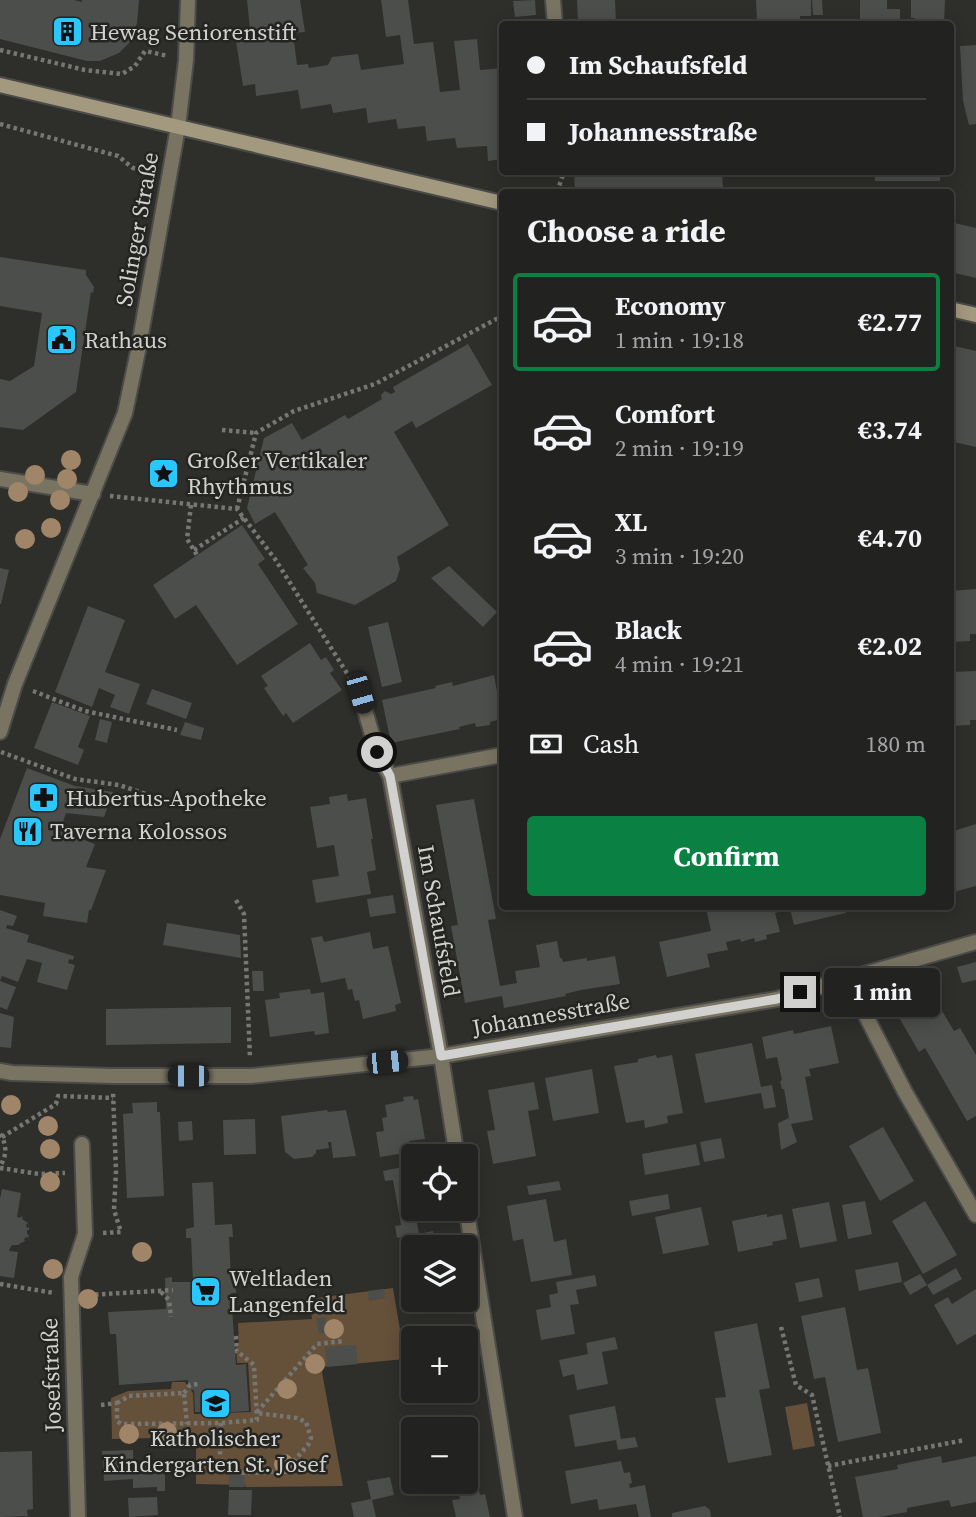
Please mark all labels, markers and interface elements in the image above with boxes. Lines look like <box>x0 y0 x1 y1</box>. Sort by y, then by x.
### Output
building icon: Hewag Seniorenstift <box>50 15 84 49</box>
place label: Hewag Seniorenstift <box>90 16 297 48</box>
text: Im Schaufsfeld <box>569 47 747 83</box>
text: Johannesstraße <box>569 114 757 150</box>
street label: Solinger Straße <box>108 149 166 309</box>
text: Choose a ride <box>527 209 726 253</box>
text: Economy <box>615 288 726 324</box>
icon: car <box>531 291 594 354</box>
text: €2.77 <box>858 304 922 340</box>
public building icon: Rathaus <box>44 323 78 357</box>
place label: Rathaus <box>84 324 167 356</box>
text: 1 min · 19:18 <box>615 324 744 356</box>
text: Comfort <box>615 396 715 432</box>
icon: car <box>531 399 594 462</box>
text: €3.74 <box>858 412 922 448</box>
text: 2 min · 19:19 <box>615 432 744 464</box>
place label: Großer Vertikaler Rhythmus <box>187 444 368 502</box>
place icon: Großer Vertikaler Rhythmus <box>147 456 181 490</box>
text: XL <box>615 504 647 540</box>
icon: car <box>531 507 594 570</box>
text: €4.70 <box>858 520 922 556</box>
text: 3 min · 19:20 <box>615 540 744 572</box>
text: Black <box>615 612 682 648</box>
icon: car <box>531 615 594 678</box>
text: €2.02 <box>858 628 922 664</box>
text: 4 min · 19:21 <box>615 648 744 680</box>
car <box>345 670 376 716</box>
icon: cash <box>527 725 565 763</box>
text: Cash <box>583 726 639 762</box>
text: 180 m <box>865 728 926 760</box>
route start <box>361 736 393 768</box>
pharmacy icon: Hubertus-Apotheke <box>26 781 60 815</box>
place label: Hubertus-Apotheke <box>66 782 267 814</box>
restaurant icon: Taverna Kolossos <box>10 814 44 848</box>
place label: Taverna Kolossos <box>50 815 227 847</box>
button: Confirm <box>527 816 926 896</box>
street label: Im Schaufsfeld <box>410 843 468 999</box>
callout: 1 min <box>824 968 940 1016</box>
route end <box>784 976 816 1008</box>
text: 1 min <box>852 976 912 1008</box>
street label: Johannesstraße <box>469 984 632 1044</box>
car <box>366 1049 409 1075</box>
car <box>168 1066 210 1087</box>
map controls <box>401 1144 478 1494</box>
button: locate <box>401 1144 478 1221</box>
button: layers <box>401 1235 478 1312</box>
place label: Weltladen Langenfeld <box>229 1262 345 1320</box>
supermarket icon: Weltladen Langenfeld <box>189 1274 223 1308</box>
street label: Josefstraße <box>33 1317 69 1434</box>
button: + <box>401 1326 478 1403</box>
school or university icon: Katholischer Kindergarten St. Josef <box>198 1387 232 1421</box>
button: − <box>401 1417 478 1494</box>
place label: Katholischer Kindergarten St. Josef <box>103 1422 329 1480</box>

